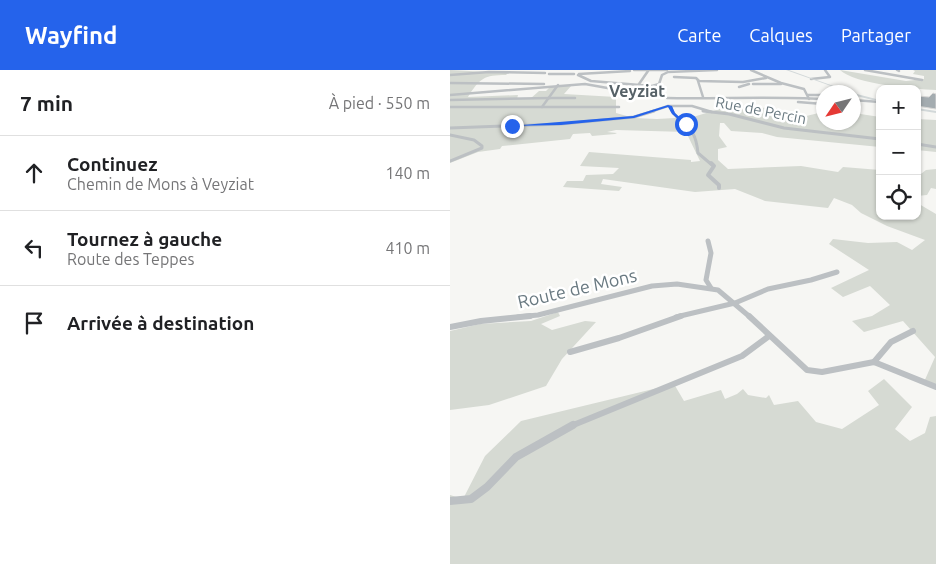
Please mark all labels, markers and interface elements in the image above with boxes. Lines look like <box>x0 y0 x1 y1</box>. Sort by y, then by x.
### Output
text: Wayfind <box>25 22 117 49</box>
text: Carte <box>677 25 721 45</box>
text: Calques <box>749 25 813 45</box>
text: Partager <box>841 25 911 45</box>
district label: Veyziat <box>609 82 665 100</box>
north arrow <box>816 85 861 130</box>
map controls <box>876 85 921 220</box>
button: + <box>876 85 921 130</box>
text: 7 min <box>20 91 73 115</box>
street label: Rue de Percin <box>714 93 808 127</box>
text: À pied · 550 m <box>329 94 430 112</box>
route start <box>675 113 698 136</box>
route end <box>501 115 524 138</box>
button: − <box>876 130 921 175</box>
text: Continuez <box>67 153 157 175</box>
icon: ahead <box>20 159 48 187</box>
text: 140 m <box>385 164 430 182</box>
text: Chemin de Mons à Veyziat <box>67 175 254 193</box>
button: locate <box>876 175 921 220</box>
text: Tournez à gauche <box>67 228 222 250</box>
icon: left <box>20 234 48 262</box>
text: 410 m <box>385 239 430 257</box>
text: Route des Teppes <box>67 250 194 268</box>
street label: Route de Mons <box>515 265 639 311</box>
icon: arrive <box>20 309 48 337</box>
text: Arrivée à destination <box>67 312 254 334</box>

